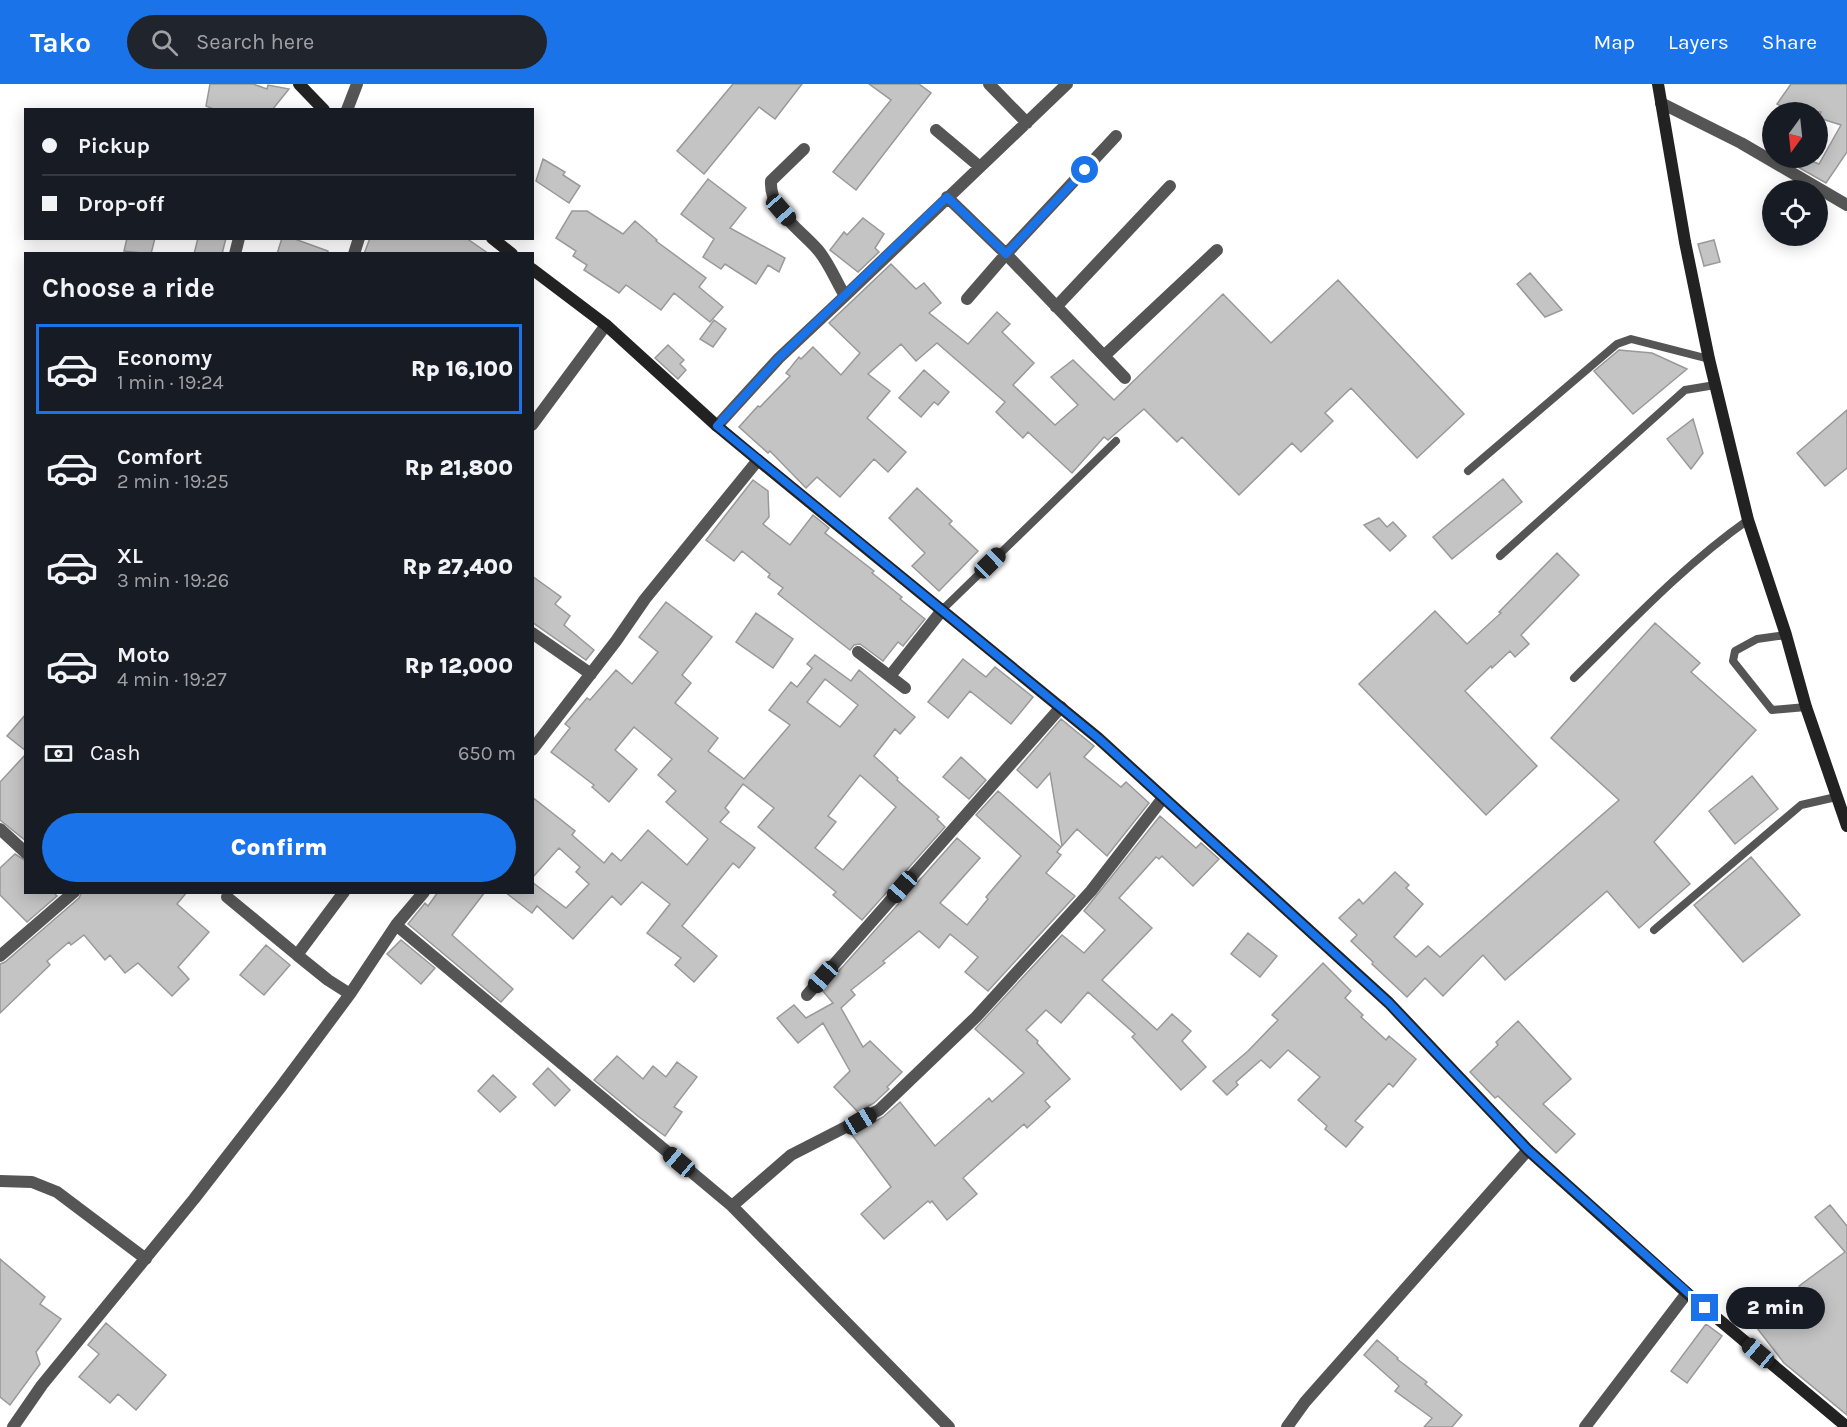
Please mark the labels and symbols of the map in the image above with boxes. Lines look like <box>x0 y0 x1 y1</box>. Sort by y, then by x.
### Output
north arrow <box>1762 102 1828 168</box>
route start <box>1071 156 1098 183</box>
car <box>762 191 800 229</box>
car <box>971 544 1009 582</box>
car <box>883 868 921 906</box>
car <box>804 958 842 996</box>
car <box>840 1104 880 1138</box>
car <box>659 1144 699 1180</box>
callout: 2 min <box>1726 1287 1825 1329</box>
route end <box>1691 1294 1718 1321</box>
car <box>1738 1335 1778 1371</box>

